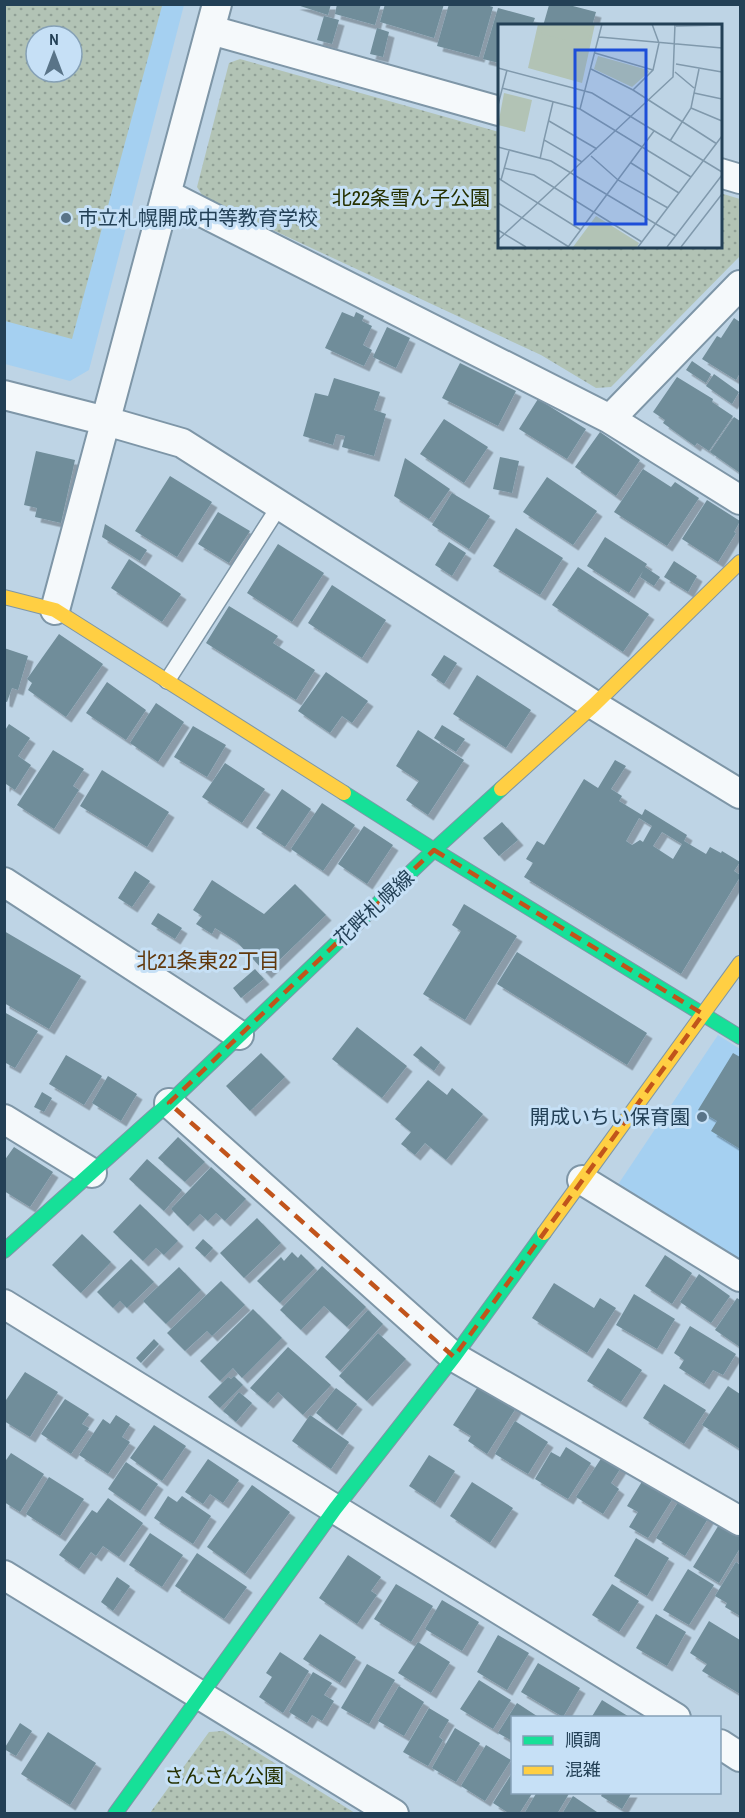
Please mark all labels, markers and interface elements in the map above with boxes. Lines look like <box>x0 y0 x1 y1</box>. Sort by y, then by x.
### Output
north arrow <box>24 24 84 84</box>
inset map <box>498 24 721 248</box>
text: N <box>49 28 59 50</box>
park label: 北22条雪ん子公園 <box>332 184 490 211</box>
place label: 市立札幌開成中等教育学校 <box>78 204 318 231</box>
marker: 市立札幌開成中等教育学校 <box>59 211 73 225</box>
street label: 花畔札幌線 <box>328 864 419 952</box>
district label: 北21条東22丁目 <box>136 946 280 975</box>
place label: 開成いちい保育園 <box>530 1103 690 1130</box>
marker: 開成いちい保育園 <box>695 1110 709 1124</box>
legend <box>511 1716 721 1794</box>
text: 順調 <box>565 1727 601 1752</box>
text: 混雑 <box>565 1757 601 1782</box>
park label: さんさん公園 <box>164 1762 284 1789</box>

